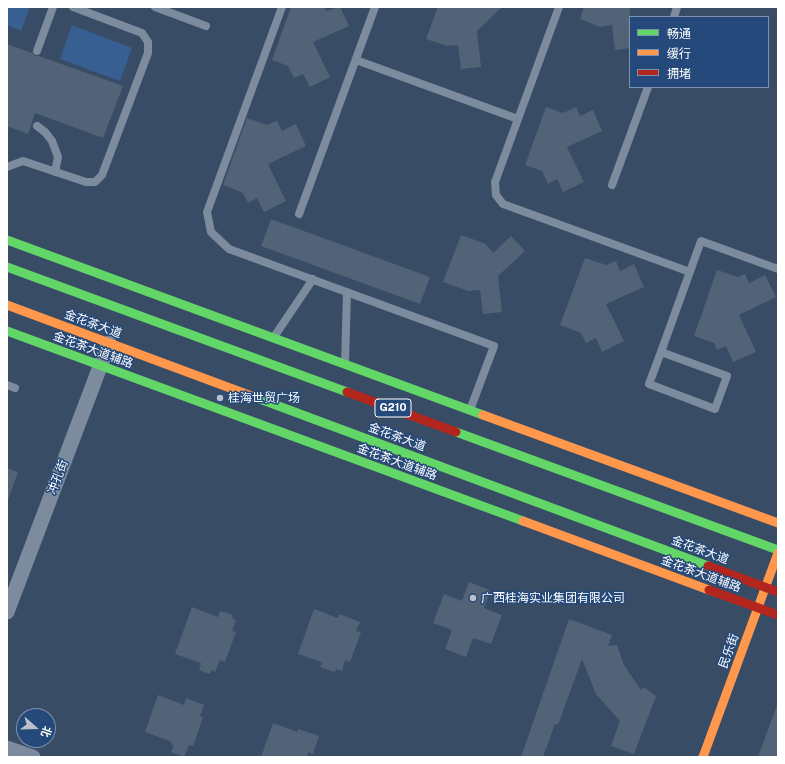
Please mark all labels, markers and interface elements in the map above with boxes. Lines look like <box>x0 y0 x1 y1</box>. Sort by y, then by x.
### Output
legend <box>629 16 769 88</box>
text: 畅通 <box>667 27 691 41</box>
text: 缓行 <box>667 47 691 61</box>
text: 拥堵 <box>667 67 691 81</box>
street label: 金花茶大道 <box>62 307 124 341</box>
street label: 金花茶大道辅路 <box>51 329 135 371</box>
place label: 桂海世贸广场 <box>228 391 300 405</box>
marker: 桂海世贸广场 <box>215 393 225 403</box>
road number: G210 <box>375 399 411 417</box>
street label: 金花茶大道 <box>366 420 428 454</box>
street label: 金花茶大道辅路 <box>355 441 439 483</box>
street label: 冲孔街 <box>45 458 71 496</box>
street label: 金花茶大道 <box>669 533 731 567</box>
street label: 金花茶大道辅路 <box>659 553 743 595</box>
place label: 广西桂海实业集团有限公司 <box>481 591 625 605</box>
marker: 广西桂海实业集团有限公司 <box>468 593 478 603</box>
street label: 民乐街 <box>716 632 742 670</box>
north arrow <box>16 708 56 748</box>
text: 北 <box>39 725 54 739</box>

